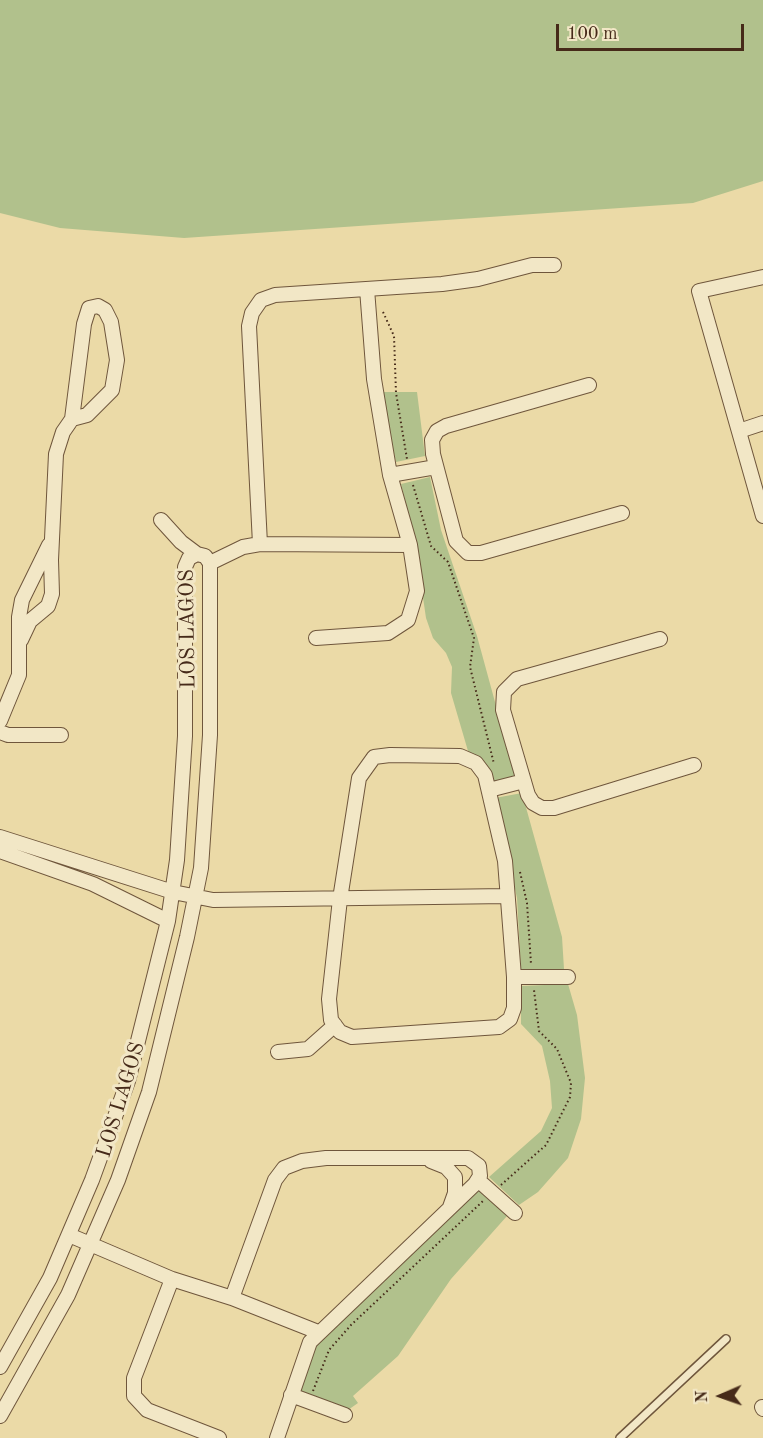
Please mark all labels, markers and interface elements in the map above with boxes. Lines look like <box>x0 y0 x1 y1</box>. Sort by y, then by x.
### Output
scale bar <box>559 12 746 50</box>
text: 100 m <box>567 25 618 43</box>
street label: LOS LAGOS <box>174 569 202 689</box>
street label: LOS LAGOS <box>91 1039 151 1161</box>
north arrow <box>691 1366 751 1426</box>
text: N <box>695 1390 711 1403</box>

